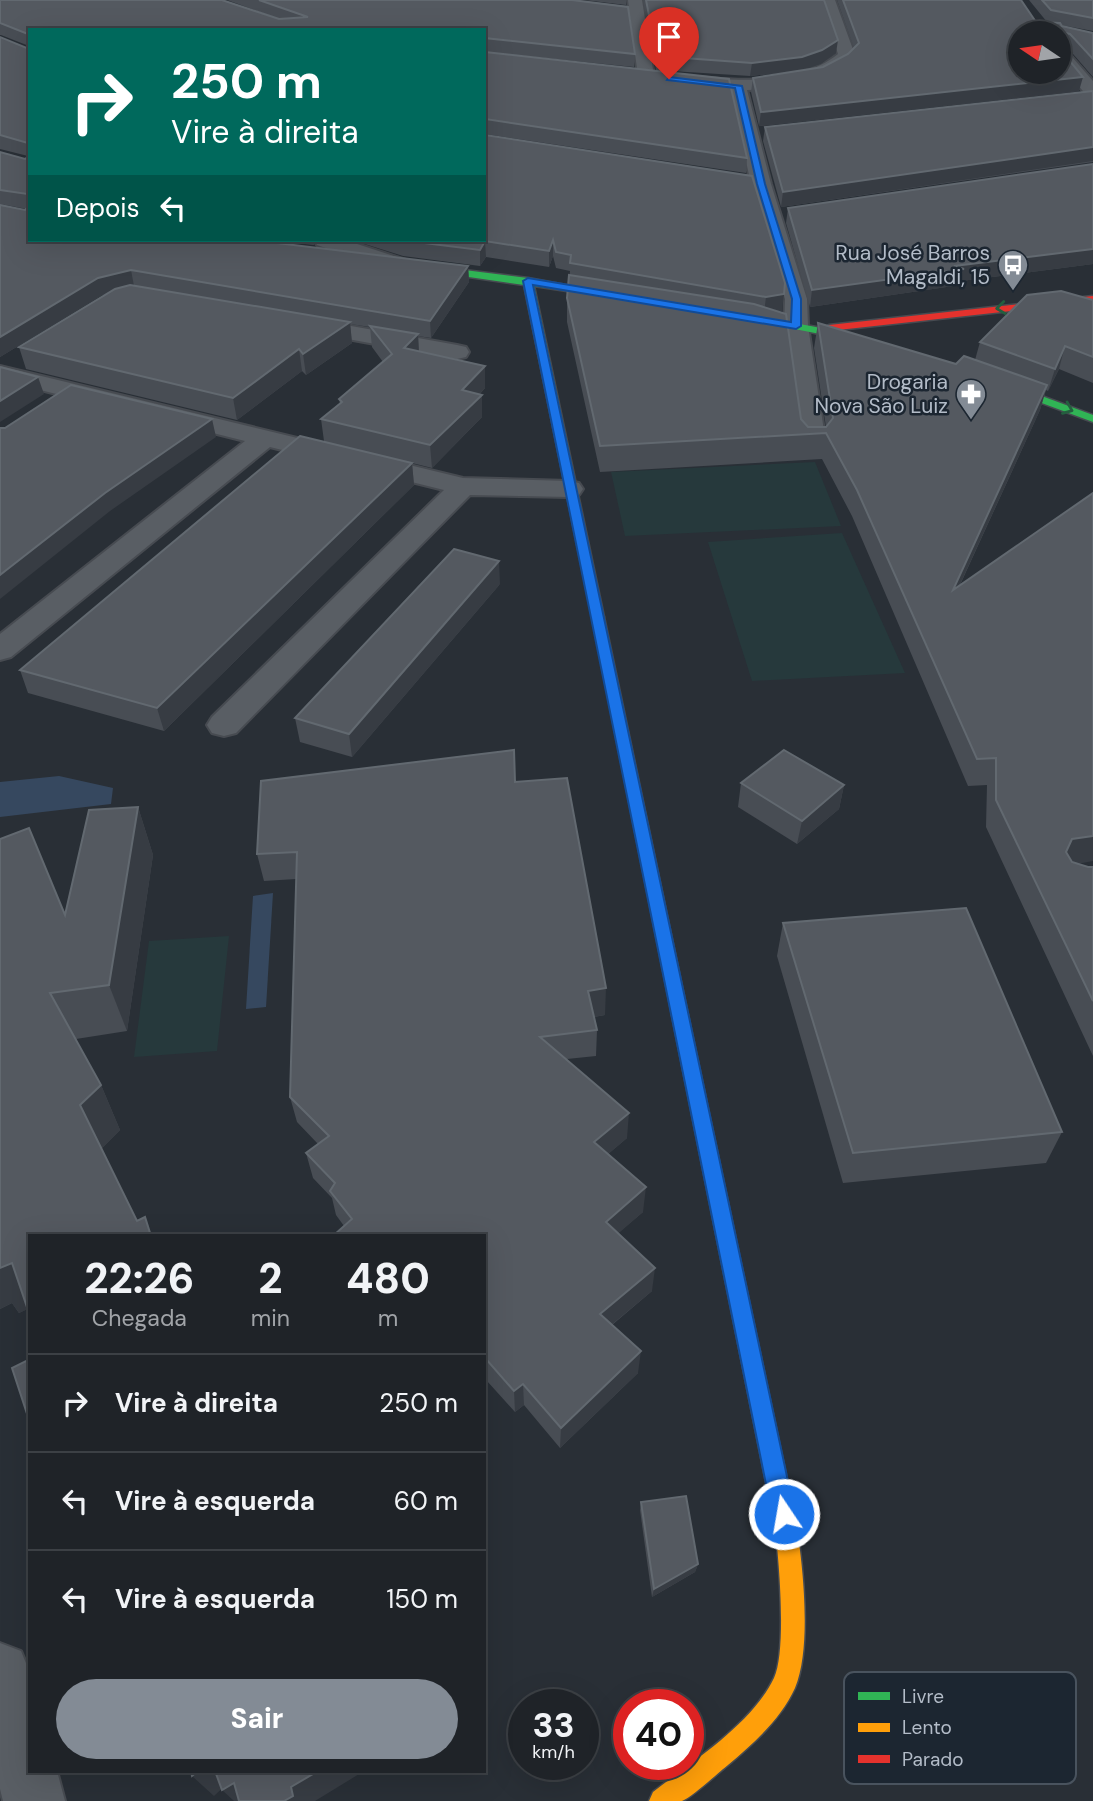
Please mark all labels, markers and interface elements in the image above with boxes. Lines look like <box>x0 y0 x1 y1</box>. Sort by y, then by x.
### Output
pin <box>639 7 699 79</box>
icon: arrive <box>650 18 688 56</box>
north arrow <box>1008 21 1071 84</box>
map controls <box>1008 21 1071 84</box>
text: 250 m <box>171 49 322 113</box>
icon: right <box>56 56 147 147</box>
text: Vire à direita <box>171 111 359 153</box>
icon: left <box>154 189 192 227</box>
text: Depois <box>56 191 140 225</box>
place label: Rua José Barros Magaldi, 15 <box>835 239 990 291</box>
bus stop icon: Rua José Barros Magaldi, 15 <box>996 248 1030 292</box>
one-way arrow <box>995 300 1007 315</box>
place label: Drogaria Nova São Luiz <box>815 368 948 420</box>
pharmacy icon: Drogaria Nova São Luiz <box>954 377 988 421</box>
one-way arrow <box>1062 401 1074 415</box>
text: 22:26 <box>84 1251 195 1306</box>
text: 2 <box>258 1251 282 1306</box>
text: 480 <box>346 1251 430 1306</box>
text: Chegada <box>92 1303 187 1333</box>
text: min <box>251 1303 290 1333</box>
text: m <box>378 1303 398 1333</box>
icon: right <box>56 1384 94 1422</box>
text: Vire à direita <box>115 1386 278 1420</box>
text: 250 m <box>379 1386 458 1420</box>
position arrow <box>747 1477 821 1551</box>
icon: left <box>56 1482 94 1520</box>
text: Vire à esquerda <box>115 1484 315 1518</box>
text: 60 m <box>394 1484 458 1518</box>
icon: left <box>56 1580 94 1618</box>
text: Vire à esquerda <box>115 1582 315 1616</box>
text: 150 m <box>386 1582 458 1616</box>
legend <box>844 1672 1076 1784</box>
button: Sair <box>56 1679 458 1759</box>
text: Livre <box>902 1684 944 1709</box>
speed limit sign: 40 <box>613 1689 704 1780</box>
text: 33 <box>532 1702 575 1748</box>
text: Lento <box>902 1715 952 1740</box>
text: km/h <box>532 1740 575 1764</box>
text: Parado <box>902 1747 963 1772</box>

